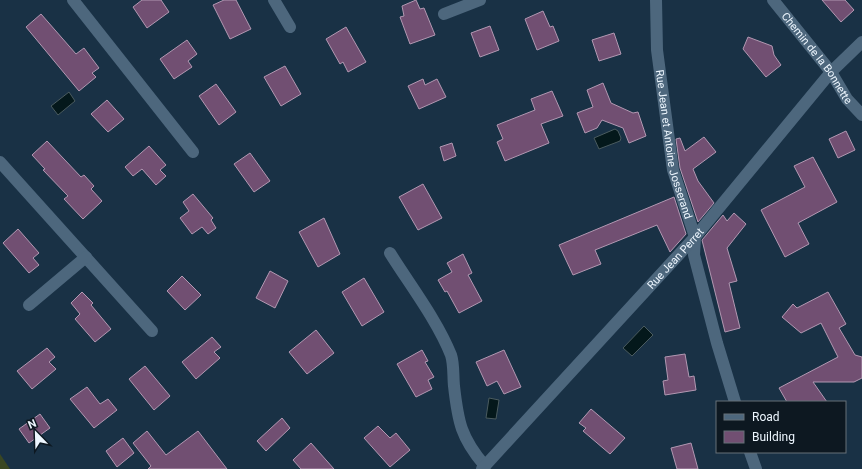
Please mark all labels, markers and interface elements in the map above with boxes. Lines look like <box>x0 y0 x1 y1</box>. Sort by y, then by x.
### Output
street label: Chemin de la Bonnette <box>779 10 855 107</box>
street label: Rue Jean et Antoine Josserand <box>653 69 695 221</box>
street label: Rue Jean Perret <box>645 225 707 292</box>
legend <box>716 401 846 453</box>
text: Road <box>752 410 780 424</box>
north arrow <box>16 413 56 453</box>
text: N <box>26 417 39 432</box>
text: Building <box>752 430 795 444</box>

